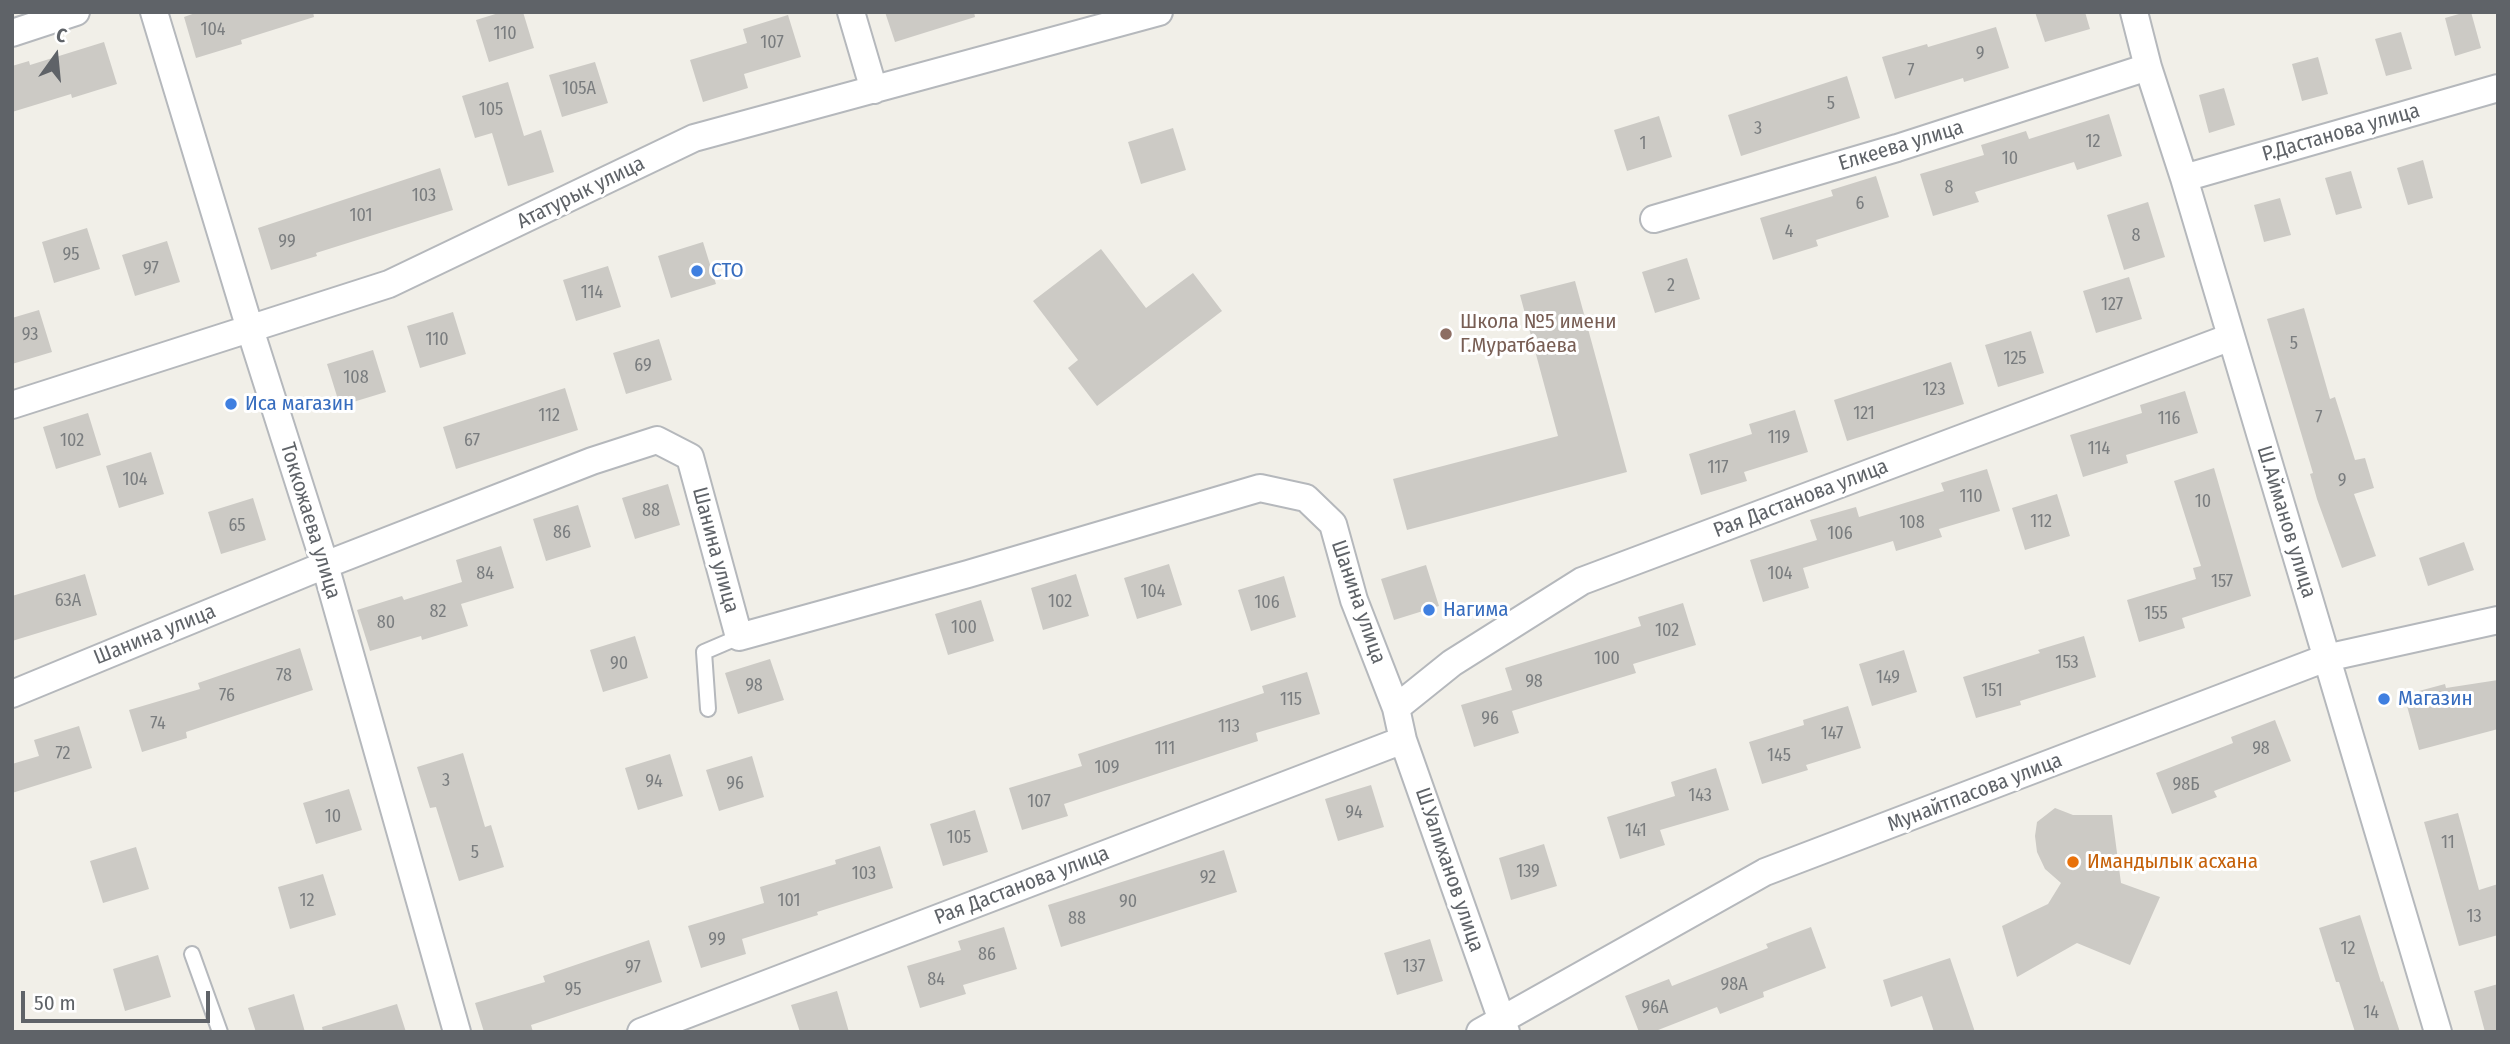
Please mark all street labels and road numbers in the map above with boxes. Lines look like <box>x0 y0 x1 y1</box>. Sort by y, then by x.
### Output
street label: Р.Дастанова улица <box>2259 98 2423 168</box>
street label: Елкеева улица <box>1836 115 1966 177</box>
street label: Ататурык улица <box>513 151 649 235</box>
street label: Токкожаева улица <box>274 440 346 602</box>
street label: Ш.Айманов улица <box>2251 443 2321 601</box>
street label: Рая Дастанова улица <box>1710 454 1892 544</box>
street label: Шанина улица <box>686 484 744 616</box>
street label: Шанина улица <box>1325 537 1391 667</box>
street label: Шанина улица <box>90 599 220 671</box>
street label: Мунайтпасова улица <box>1884 748 2066 838</box>
street label: Ш.Уалиханов улица <box>1409 785 1489 955</box>
street label: Рая Дастанова улица <box>931 841 1113 931</box>

